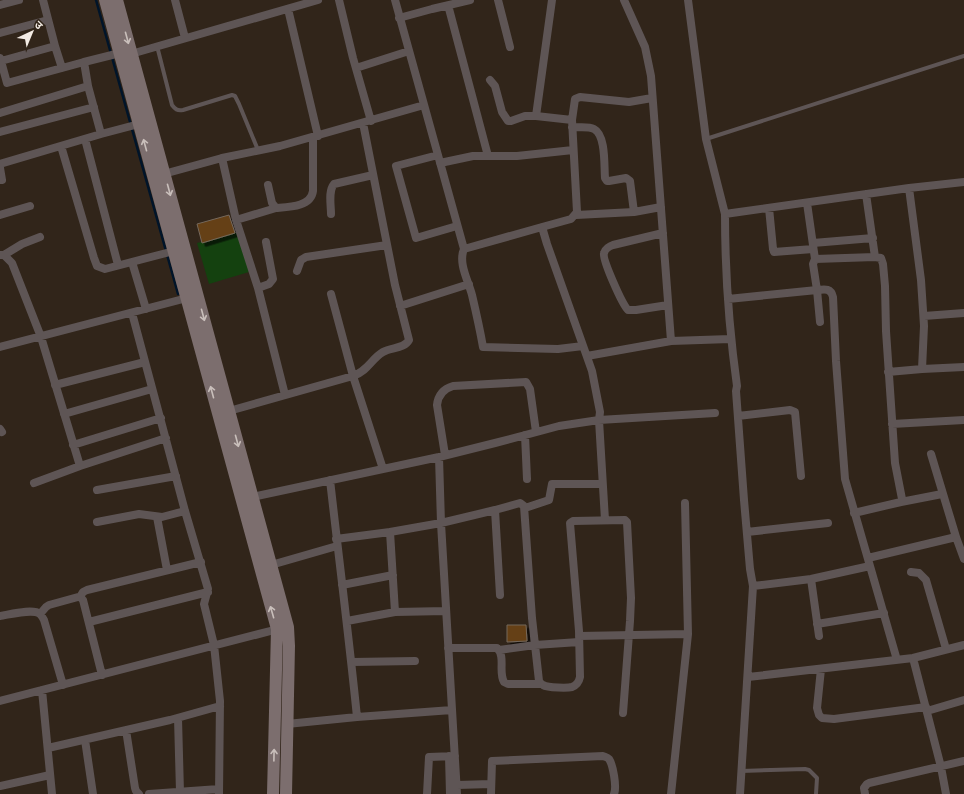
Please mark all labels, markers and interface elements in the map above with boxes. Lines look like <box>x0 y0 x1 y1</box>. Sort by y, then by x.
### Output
north arrow <box>12 12 52 52</box>
text: उ <box>32 18 47 32</box>
one-way arrow <box>124 31 131 44</box>
one-way arrow <box>140 138 148 151</box>
one-way arrow <box>165 183 173 196</box>
one-way arrow <box>200 309 207 322</box>
one-way arrow <box>208 385 215 398</box>
one-way arrow <box>234 434 241 447</box>
one-way arrow <box>268 605 275 618</box>
one-way arrow <box>270 749 278 762</box>

